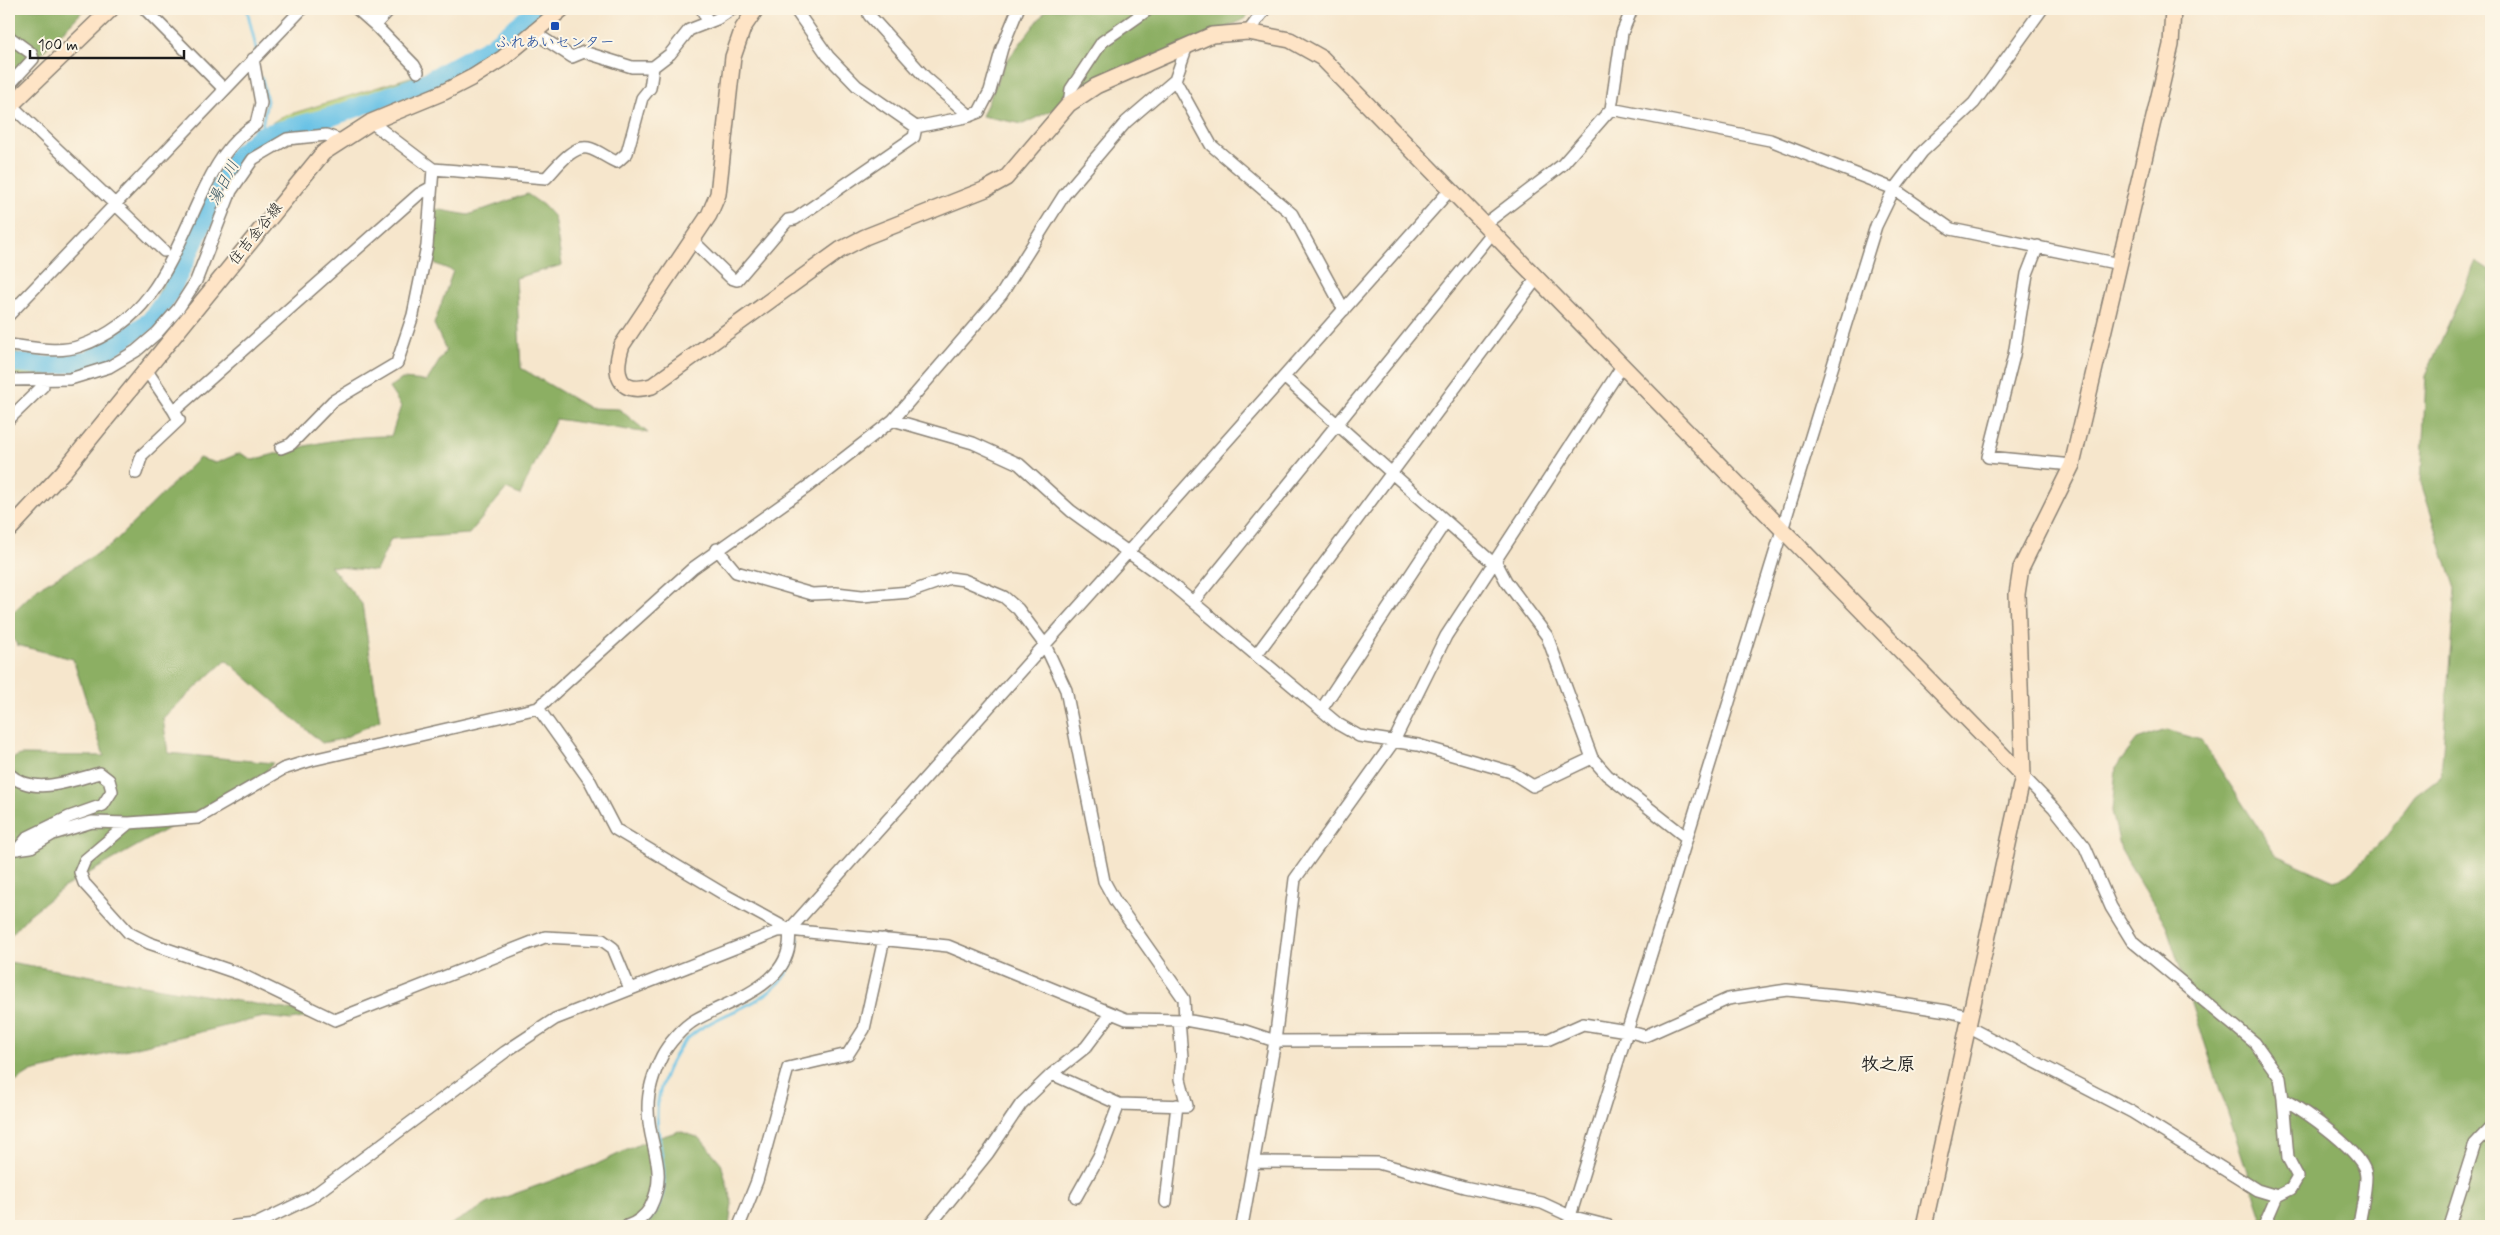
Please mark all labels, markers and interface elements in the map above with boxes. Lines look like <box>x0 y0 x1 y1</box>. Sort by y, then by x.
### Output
marker: ふれあいセンター <box>549 20 561 32</box>
scale bar <box>30 28 184 60</box>
place label: ふれあいセンター <box>495 33 615 53</box>
text: 100 m <box>38 36 78 56</box>
water label: 湯日川 <box>204 157 244 209</box>
street label: 住吉金谷線 <box>225 199 287 269</box>
district label: 牧之原 <box>1861 1053 1915 1077</box>

